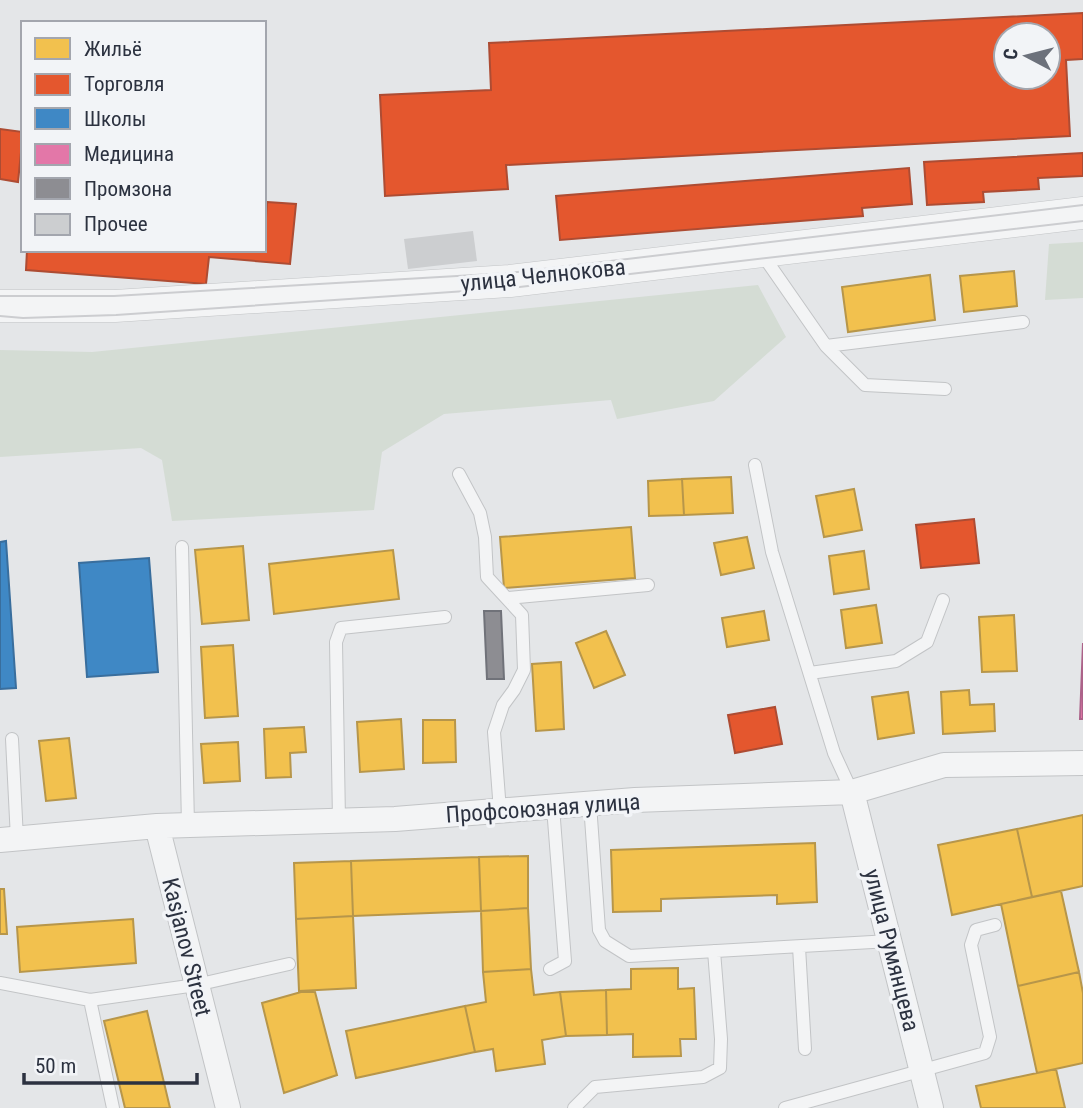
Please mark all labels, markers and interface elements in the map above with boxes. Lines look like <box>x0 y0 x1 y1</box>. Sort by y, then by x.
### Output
legend <box>21 21 266 252</box>
north arrow <box>992 21 1062 91</box>
text: Жильё <box>84 37 142 61</box>
text: С <box>999 47 1023 61</box>
text: Торговля <box>84 72 164 96</box>
text: Школы <box>84 107 146 131</box>
text: Медицина <box>84 142 174 166</box>
text: Промзона <box>84 177 172 201</box>
text: Прочее <box>84 212 148 236</box>
street label: улица Челнокова <box>459 253 627 298</box>
street label: Профсоюзная улица <box>445 788 641 829</box>
street label: улица Румянцева <box>858 866 925 1034</box>
street label: Kasjanov Street <box>156 875 217 1019</box>
scale bar <box>24 1042 198 1086</box>
text: 50 m <box>35 1054 76 1078</box>

